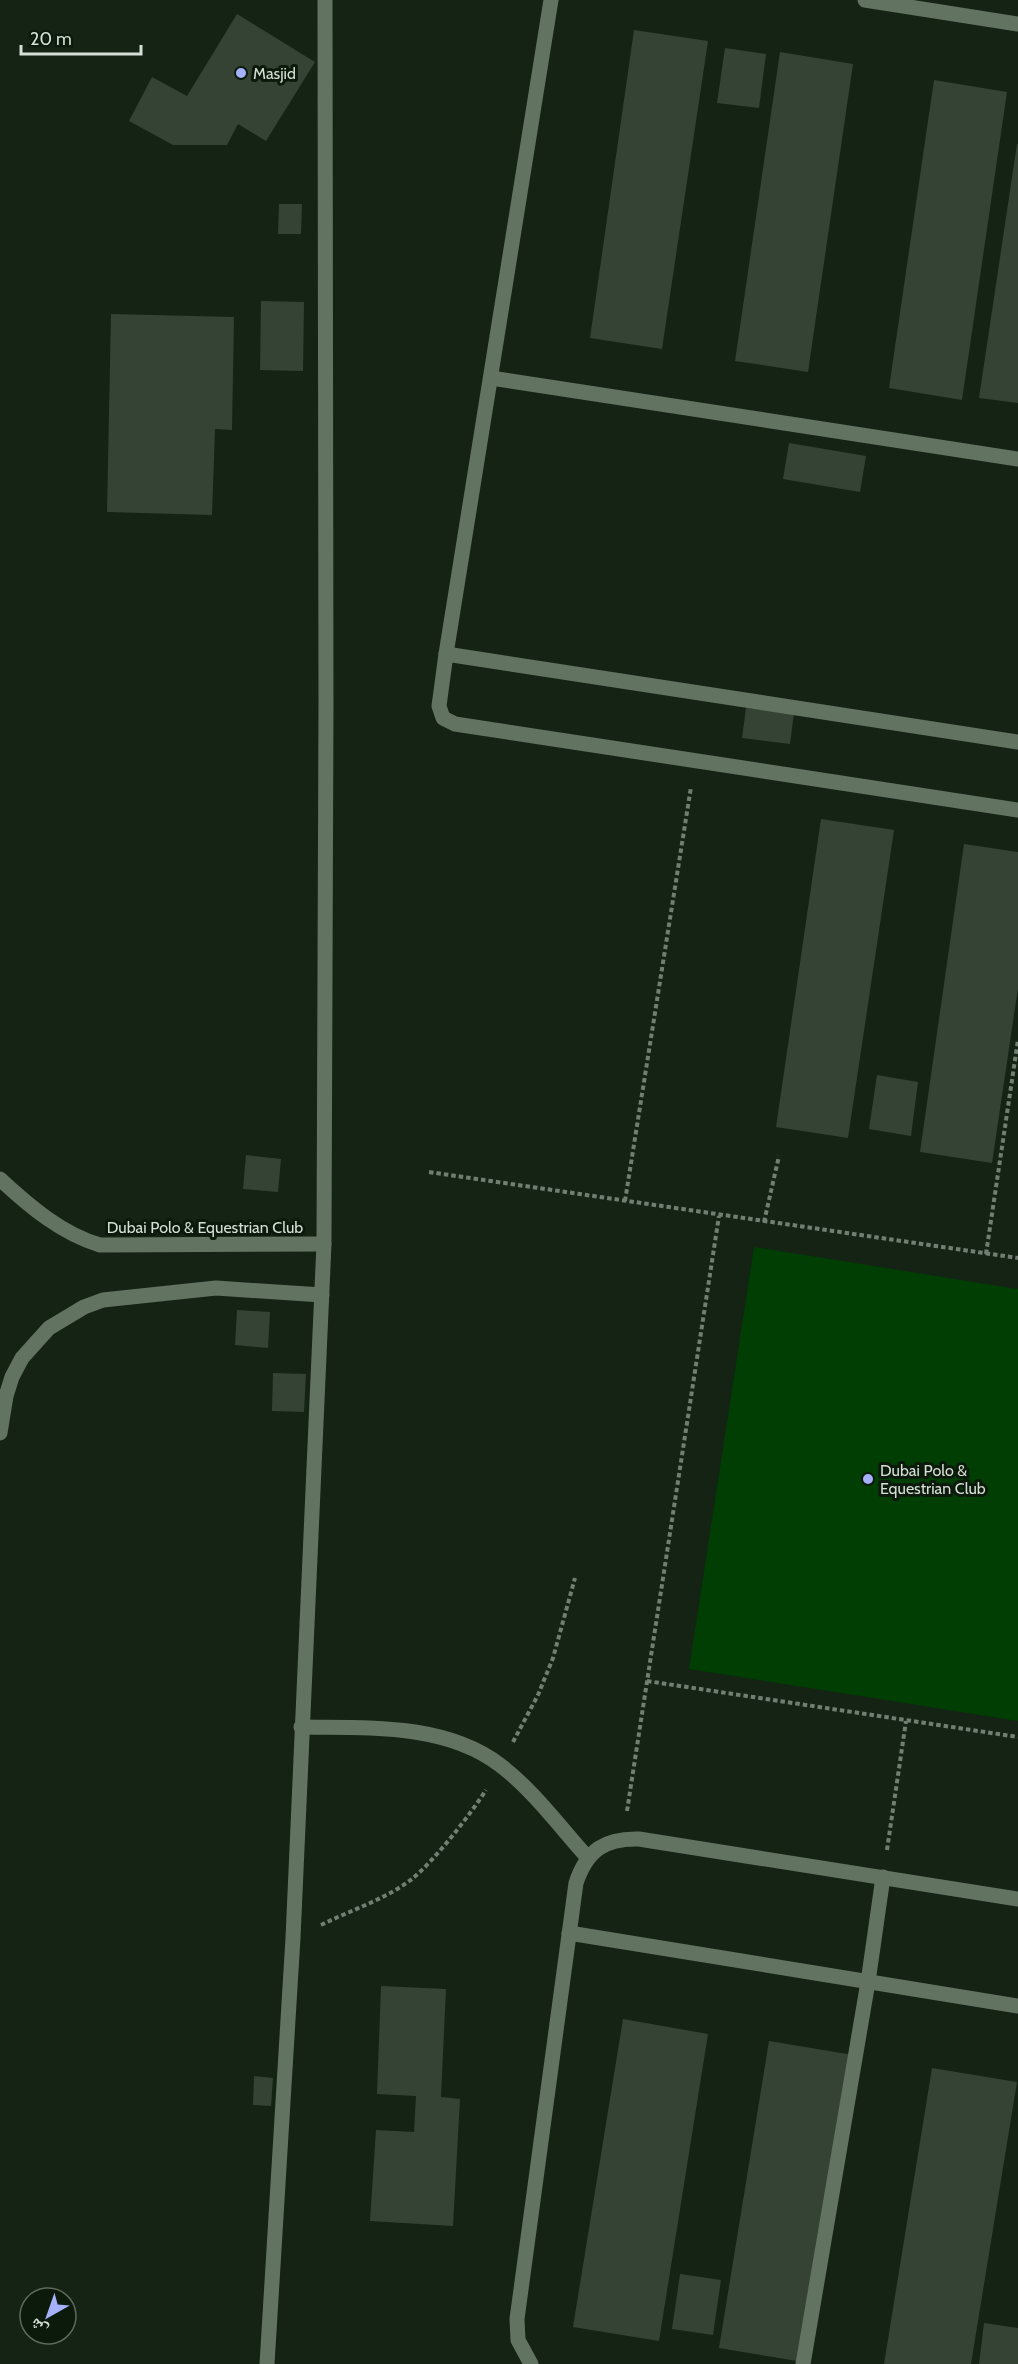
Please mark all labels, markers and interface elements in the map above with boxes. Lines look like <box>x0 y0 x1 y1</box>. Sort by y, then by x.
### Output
scale bar <box>21 18 141 56</box>
text: 20 m <box>30 28 72 50</box>
place label: Masjid <box>253 64 296 83</box>
marker: Masjid <box>234 66 248 80</box>
street label: Dubai Polo & Equestrian Club <box>107 1218 303 1237</box>
place label: Dubai Polo & Equestrian Club <box>880 1461 986 1498</box>
marker: Dubai Polo & Equestrian Club <box>861 1472 875 1486</box>
north arrow <box>18 2286 78 2346</box>
text: ش <box>26 2314 51 2340</box>

